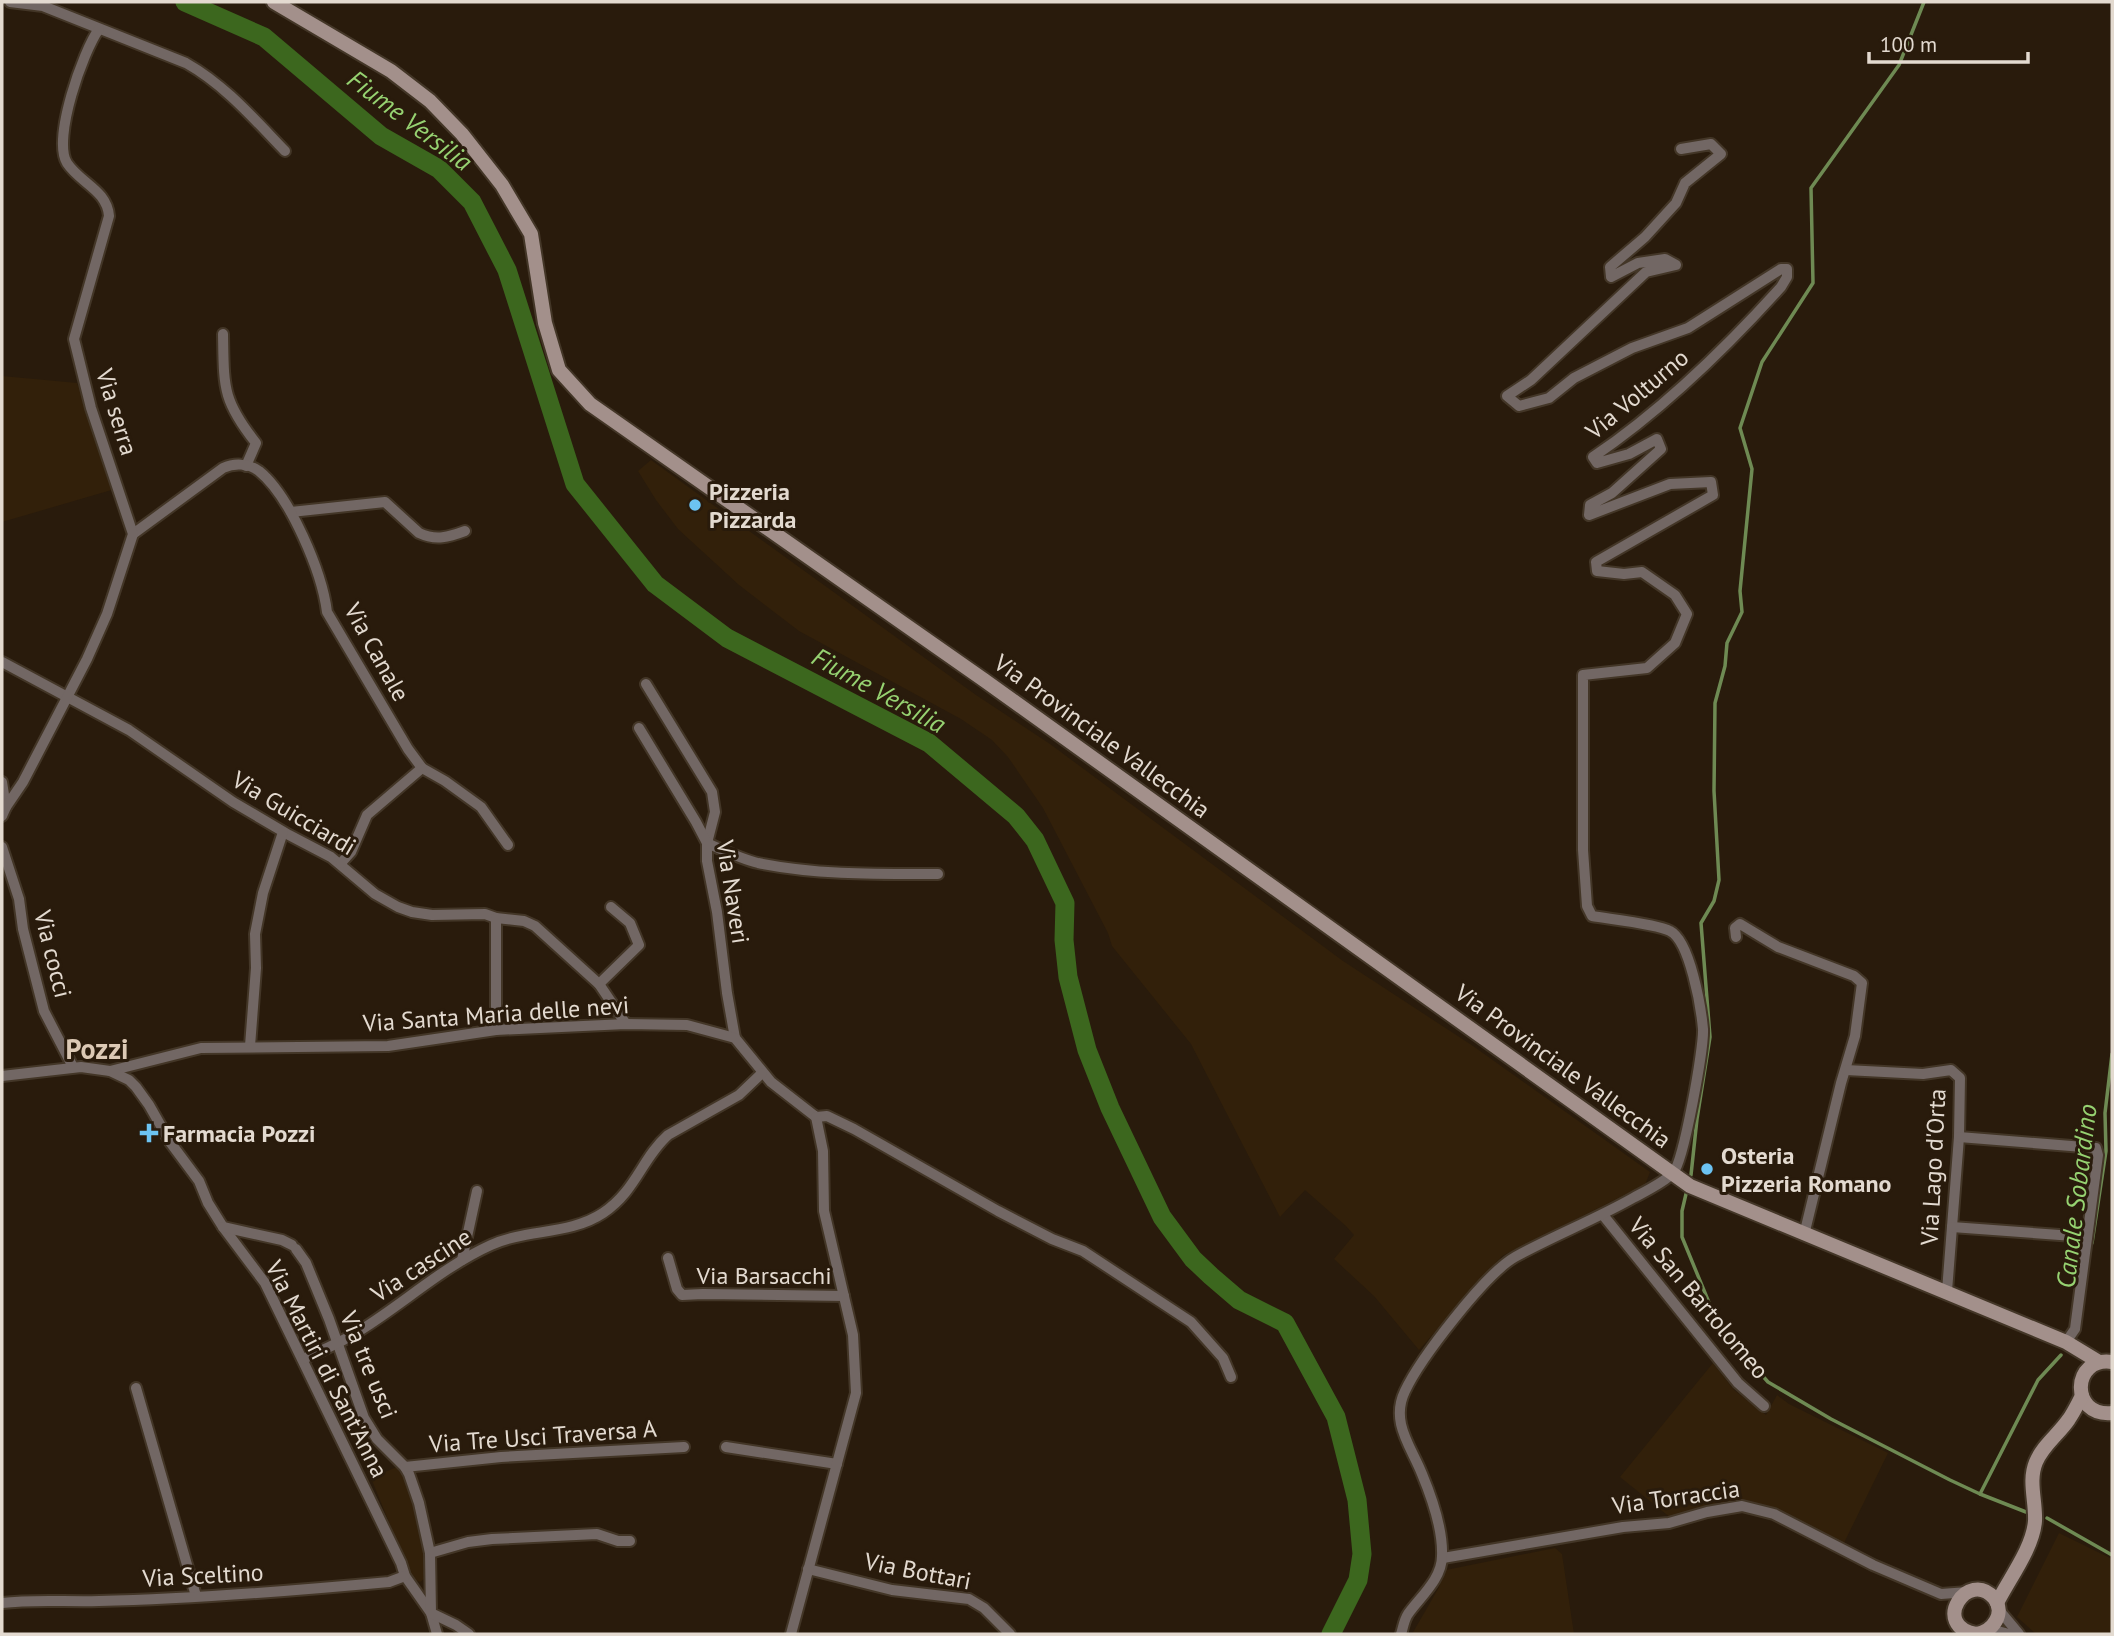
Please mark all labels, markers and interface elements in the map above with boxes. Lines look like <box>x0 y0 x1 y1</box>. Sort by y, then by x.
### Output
scale bar <box>1869 21 2028 65</box>
text: 100 m <box>1880 31 1937 58</box>
water label: Fiume Versilia <box>341 62 479 178</box>
street label: Via Volturno <box>1578 342 1695 447</box>
street label: Via serra <box>89 364 145 459</box>
place label: Pizzeria Pizzarda <box>709 476 796 535</box>
marker: Pizzeria Pizzarda <box>687 497 703 513</box>
street label: Via Canale <box>337 596 417 707</box>
water label: Fiume Versilia <box>806 640 952 740</box>
street label: Via Provinciale Vallecchia <box>987 647 1216 825</box>
street label: Via Guicciardi <box>225 763 362 862</box>
street label: Via Naveri <box>709 837 756 946</box>
street label: Via cocci <box>27 906 79 1001</box>
street label: Via Provinciale Vallecchia <box>1448 977 1677 1155</box>
street label: Via Santa Maria delle nevi <box>361 989 630 1039</box>
district label: Pozzi <box>65 1030 129 1067</box>
street label: Via Lago d'Orta <box>1913 1088 1953 1247</box>
water label: Canale Sobardino <box>2048 1102 2104 1290</box>
place label: Farmacia Pozzi <box>163 1118 316 1149</box>
marker: Farmacia Pozzi <box>141 1125 157 1141</box>
place label: Osteria Pizzeria Romano <box>1721 1140 1892 1199</box>
marker: Osteria Pizzeria Romano <box>1699 1161 1715 1177</box>
street label: Via San Bartolomeo <box>1621 1210 1776 1385</box>
street label: Via cascine <box>364 1221 477 1310</box>
street label: Via Martiri di Sant'Anna <box>258 1254 395 1483</box>
street label: Via Barsacchi <box>695 1260 832 1291</box>
street label: Via tre usci <box>333 1306 405 1423</box>
street label: Via Tre Usci Traversa A <box>427 1413 658 1459</box>
street label: Via Torraccia <box>1609 1473 1742 1521</box>
street label: Via Bottari <box>861 1545 974 1597</box>
street label: Via Sceltino <box>141 1556 264 1594</box>

